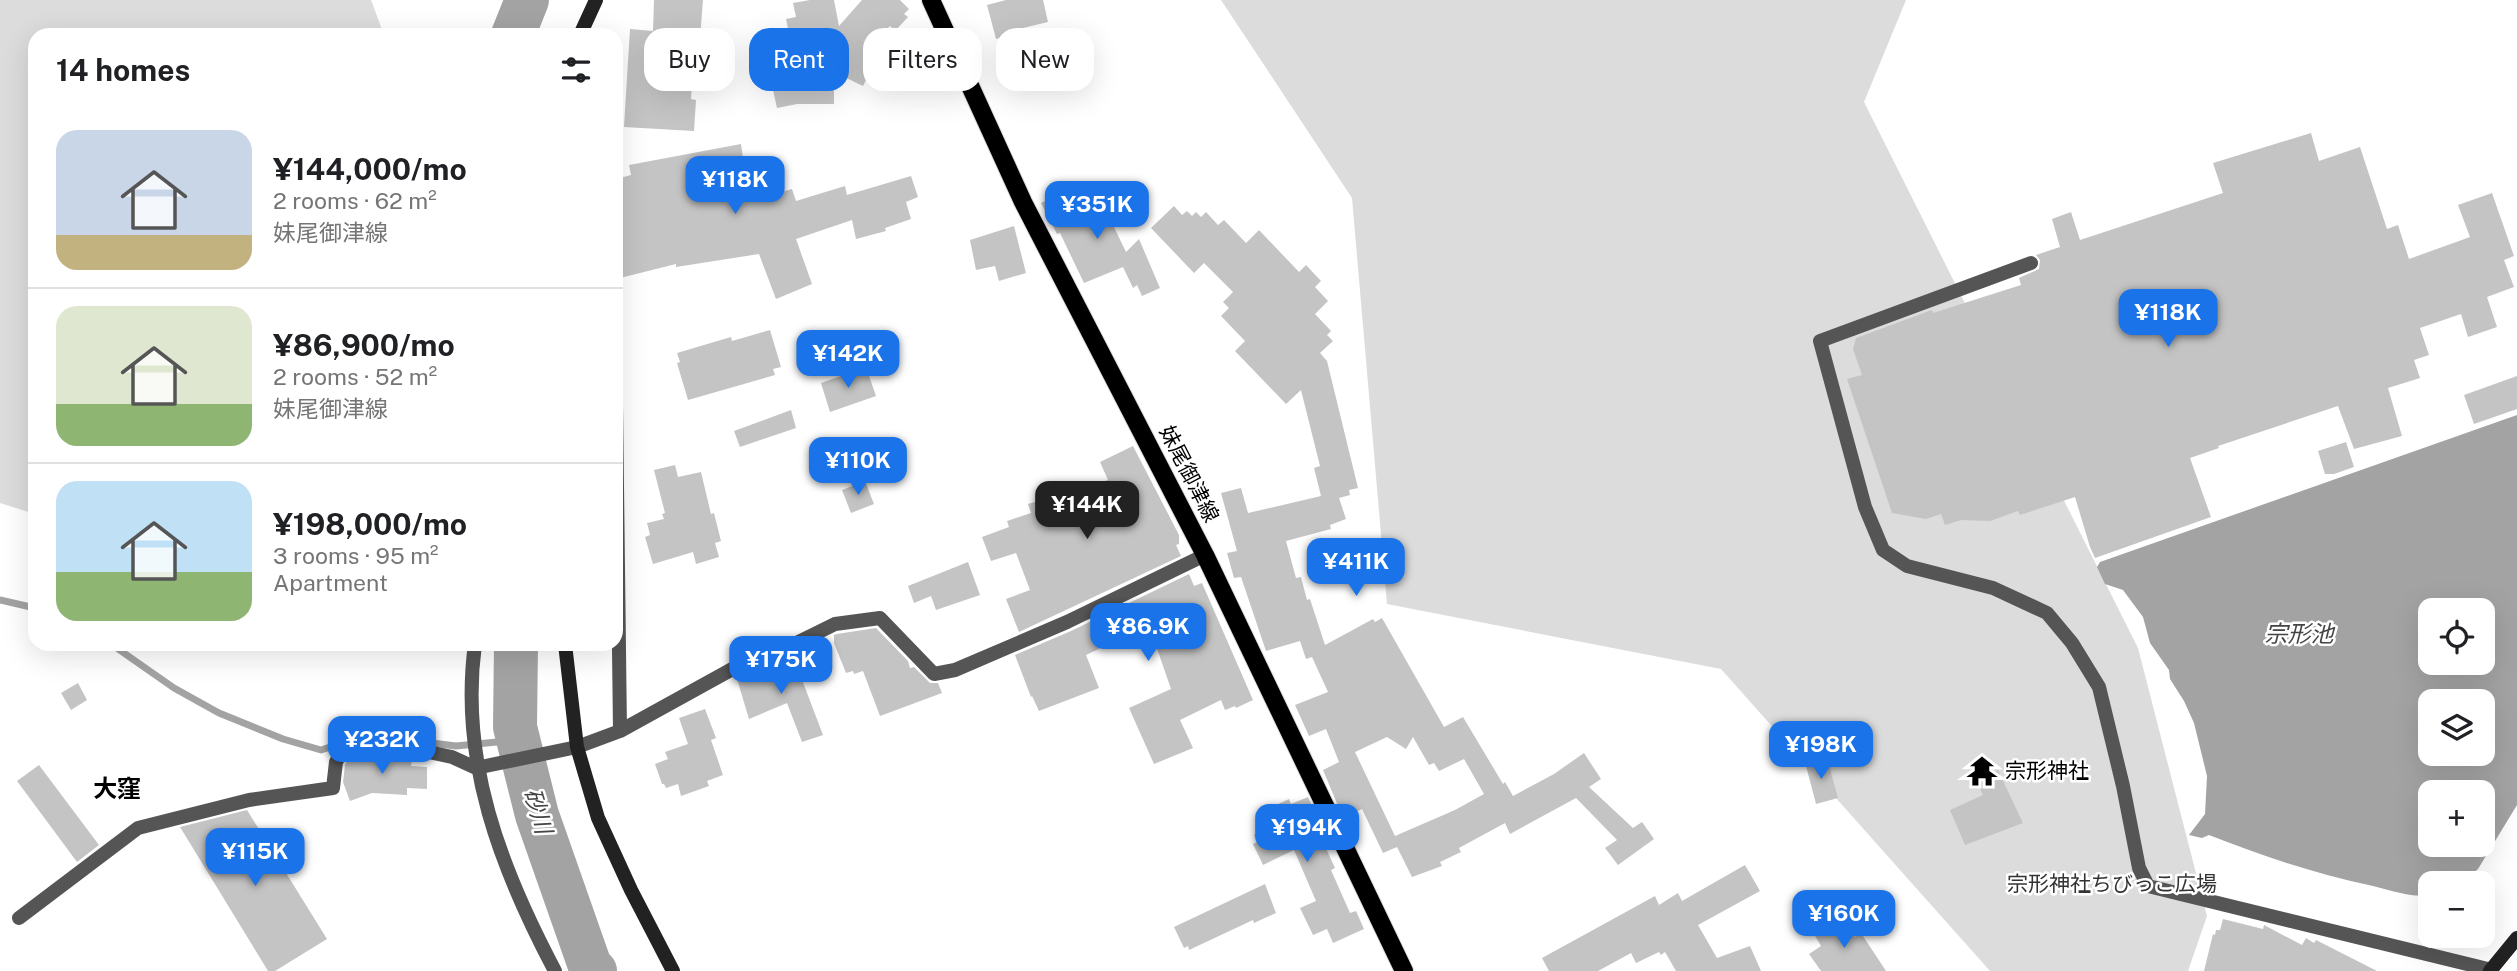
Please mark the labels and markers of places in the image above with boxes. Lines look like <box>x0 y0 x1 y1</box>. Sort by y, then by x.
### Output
pin: ¥118K <box>686 156 784 216</box>
pin: ¥351K <box>1048 182 1146 241</box>
pin: ¥118K <box>2119 290 2217 349</box>
pin: ¥142K <box>799 330 897 390</box>
pin: ¥110K <box>809 438 907 497</box>
pin: ¥144K <box>1038 482 1136 541</box>
pin: ¥411K <box>1307 538 1405 598</box>
pin: ¥86.9K <box>1091 604 1205 663</box>
pin: ¥175K <box>732 636 830 696</box>
pin: ¥232K <box>333 716 431 776</box>
pin: ¥198K <box>1772 722 1870 781</box>
temple icon: 宗形神社 <box>1965 754 1999 788</box>
place label: 宗形神社 <box>2005 758 2089 783</box>
pin: ¥194K <box>1258 804 1356 864</box>
pin: ¥115K <box>206 828 304 888</box>
pin: ¥160K <box>1795 890 1893 950</box>

